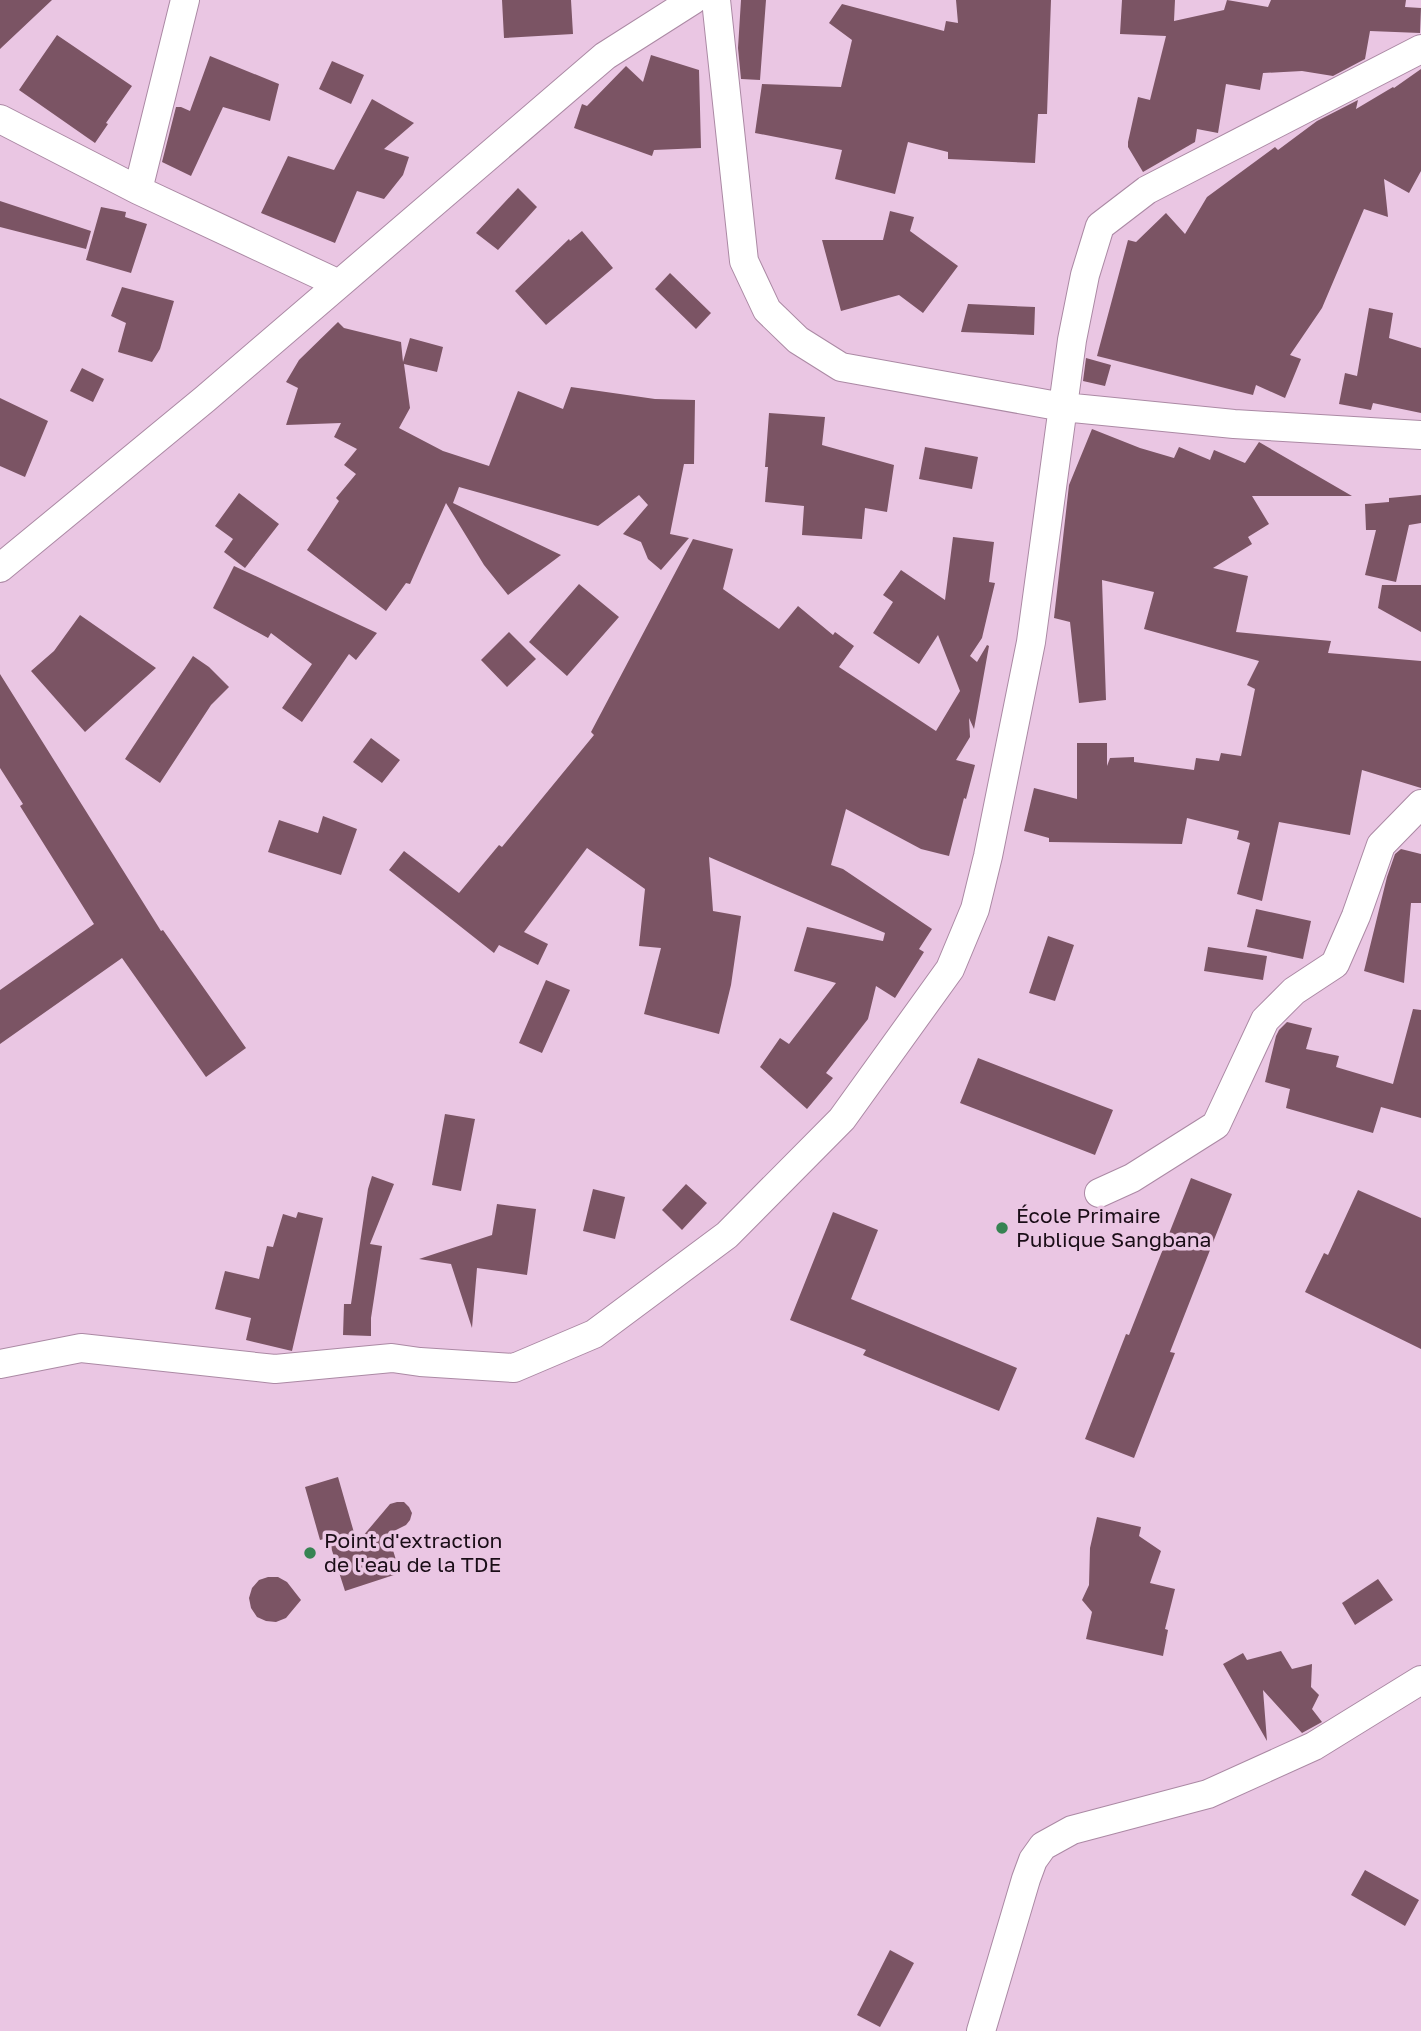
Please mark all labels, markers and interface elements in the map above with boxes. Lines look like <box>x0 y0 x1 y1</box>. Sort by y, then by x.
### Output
place label: École Primaire Publique Sangbana <box>1016 1202 1211 1252</box>
marker: École Primaire Publique Sangbana <box>994 1220 1010 1236</box>
place label: Point d'extraction de l'eau de la TDE <box>324 1527 502 1577</box>
marker: Point d'extraction de l'eau de la TDE <box>302 1545 318 1561</box>

